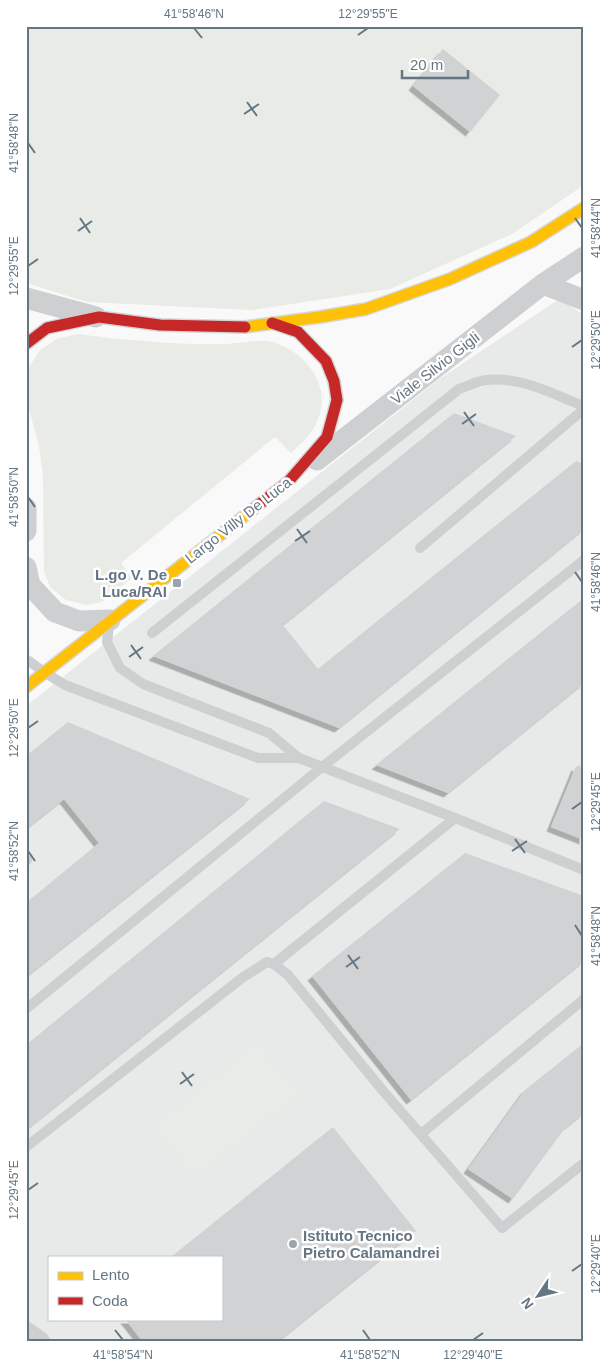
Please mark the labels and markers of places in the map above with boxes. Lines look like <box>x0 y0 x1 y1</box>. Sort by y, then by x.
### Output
place label: L.go V. De Luca/RAI <box>95 566 167 600</box>
marker: L.go V. De Luca/RAI <box>171 577 183 589</box>
place label: Istituto Tecnico Pietro Calamandrei <box>303 1227 440 1261</box>
marker: Istituto Tecnico Pietro Calamandrei <box>287 1238 299 1250</box>

